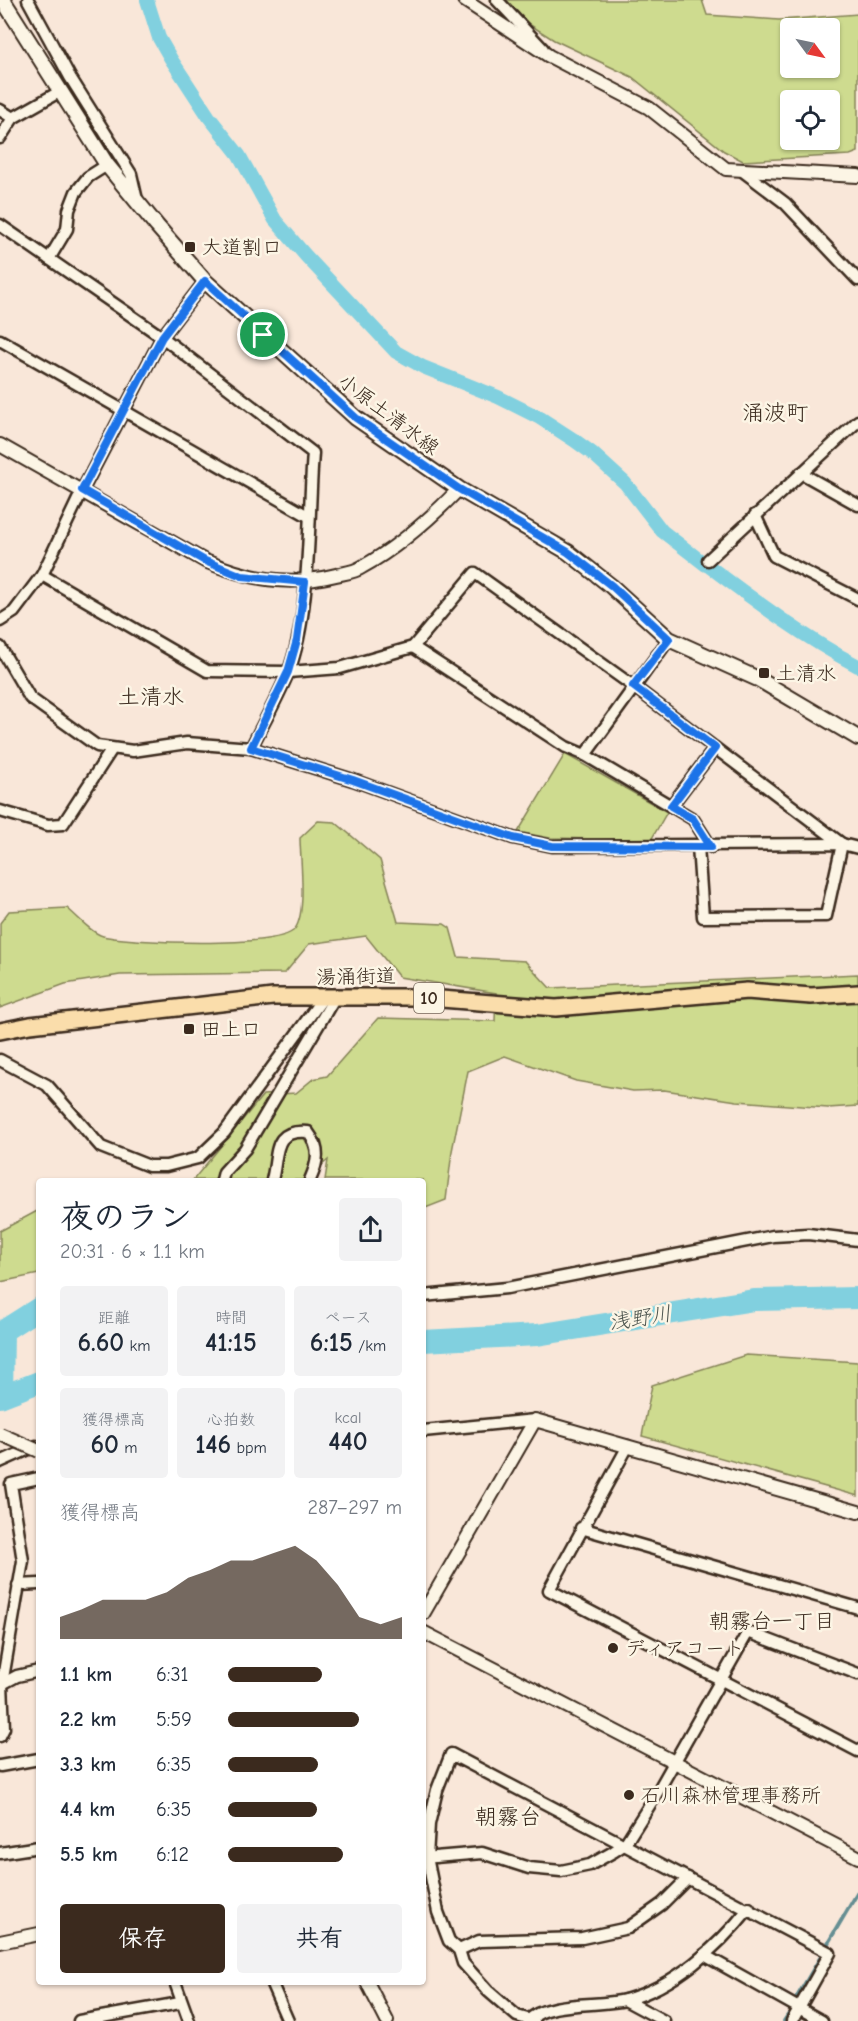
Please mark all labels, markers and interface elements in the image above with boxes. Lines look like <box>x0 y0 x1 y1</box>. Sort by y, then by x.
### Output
north arrow <box>780 18 840 78</box>
map controls <box>780 18 840 150</box>
button: locate <box>780 90 840 150</box>
place label: 大道割口 <box>202 236 282 259</box>
marker: 大道割口 <box>183 240 197 254</box>
pin <box>237 309 288 360</box>
icon: arrive <box>246 318 279 351</box>
street label: 小原土清水線 <box>334 369 444 460</box>
district label: 涌波町 <box>742 400 808 426</box>
place label: 土清水 <box>776 662 836 685</box>
marker: 土清水 <box>757 666 771 680</box>
district label: 土清水 <box>118 684 184 710</box>
street label: 湯涌街道 <box>316 964 396 989</box>
road number: 10 <box>414 983 444 1013</box>
place label: 田上口 <box>201 1018 261 1041</box>
marker: 田上口 <box>182 1022 196 1036</box>
text: 夜のラン <box>60 1198 192 1236</box>
button: share <box>339 1198 402 1261</box>
text: 20:31 · 6 × 1.1 km <box>60 1240 205 1263</box>
water label: 浅野川 <box>607 1301 673 1335</box>
text: 距離 <box>98 1309 130 1327</box>
text: 時間 <box>215 1309 247 1327</box>
text: ペース <box>324 1309 372 1327</box>
text: 6.60 <box>77 1328 124 1358</box>
text: 41:15 <box>205 1328 257 1358</box>
text: 6:15 <box>310 1328 353 1358</box>
text: km <box>124 1337 151 1355</box>
text: /km <box>353 1337 386 1355</box>
text: kcal <box>335 1409 361 1427</box>
text: 獲得標高 <box>82 1411 146 1429</box>
text: 心拍数 <box>207 1411 255 1429</box>
text: 440 <box>328 1427 368 1457</box>
text: 60 <box>90 1430 119 1460</box>
text: 146 <box>195 1430 231 1460</box>
text: m <box>119 1439 138 1457</box>
text: bpm <box>231 1439 267 1457</box>
text: 287–297 m <box>308 1496 402 1519</box>
text: 獲得標高 <box>60 1501 140 1524</box>
district label: 朝霧台一丁目 <box>709 1609 835 1633</box>
place label: ディアコート <box>625 1637 745 1660</box>
marker: ディアコート <box>606 1641 620 1655</box>
text: 1.1 km <box>60 1663 112 1686</box>
text: 6:31 <box>156 1663 189 1686</box>
text: 2.2 km <box>60 1708 116 1731</box>
text: 5:59 <box>156 1708 192 1731</box>
text: 3.3 km <box>60 1753 116 1776</box>
text: 6:35 <box>156 1753 191 1776</box>
place label: 石川森林管理事務所 <box>641 1784 821 1807</box>
marker: 石川森林管理事務所 <box>622 1788 636 1802</box>
text: 4.4 km <box>60 1798 115 1821</box>
text: 6:35 <box>156 1798 191 1821</box>
district label: 朝霧台 <box>475 1804 541 1830</box>
text: 5.5 km <box>60 1843 118 1866</box>
text: 6:12 <box>156 1843 189 1866</box>
button: 保存 <box>60 1904 225 1973</box>
button: 共有 <box>237 1904 402 1973</box>

